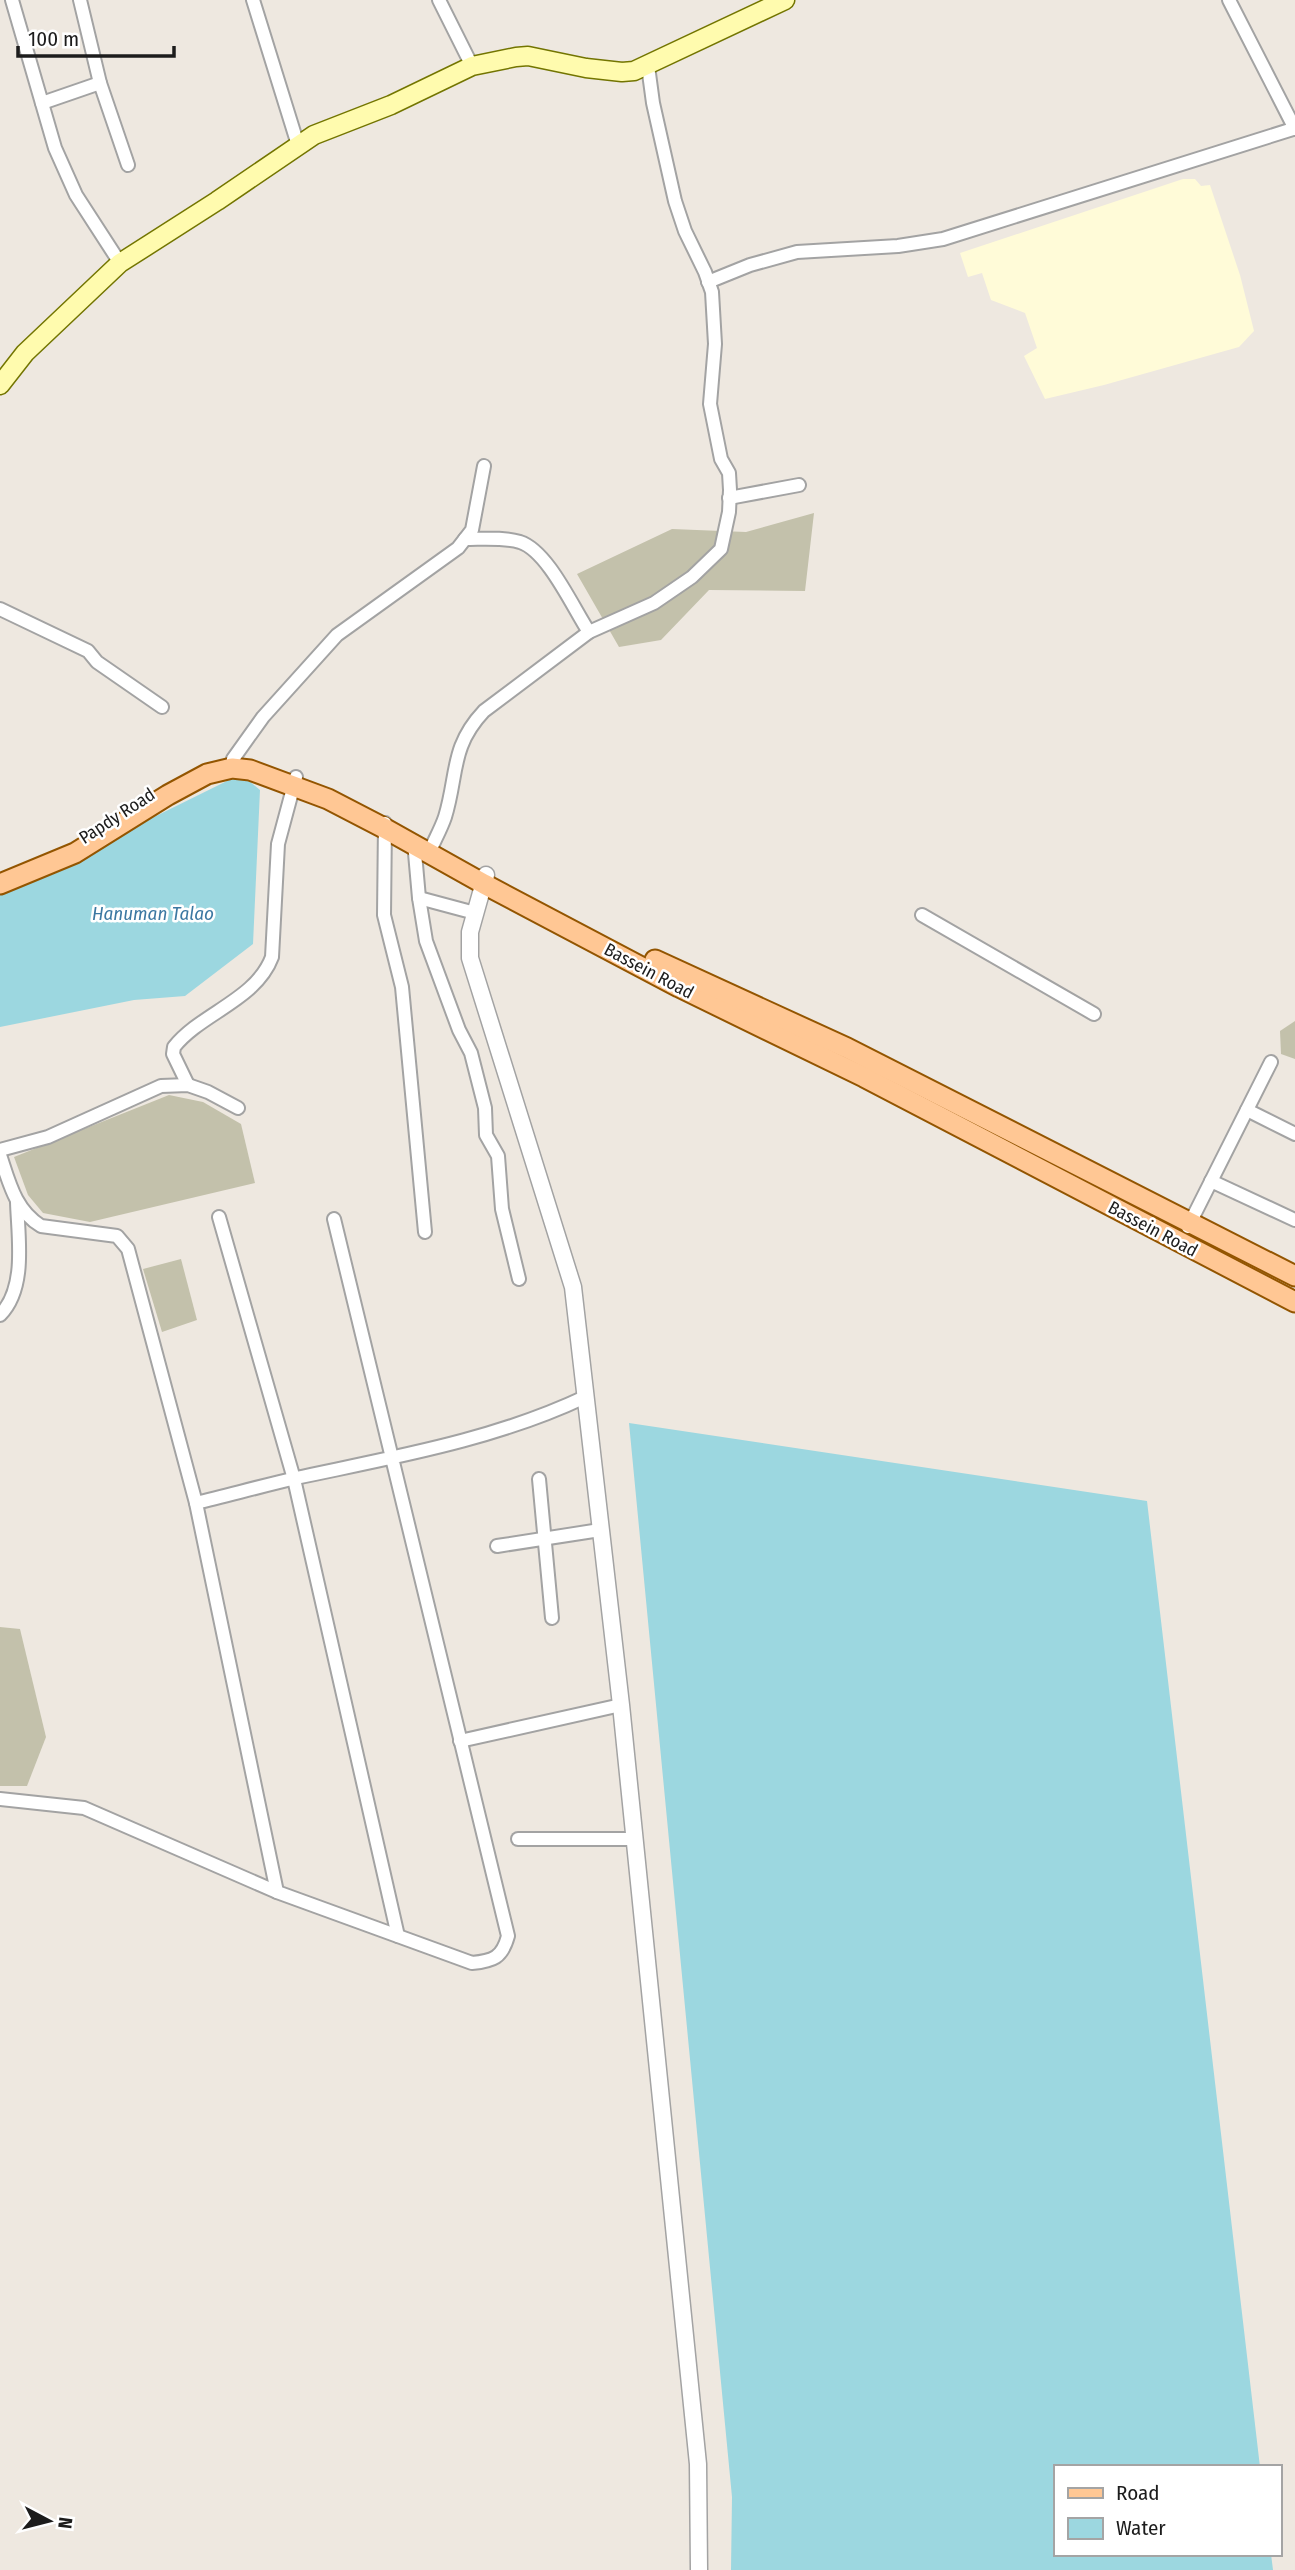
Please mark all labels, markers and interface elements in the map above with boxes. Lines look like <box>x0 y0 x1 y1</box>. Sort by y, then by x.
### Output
scale bar <box>18 14 173 58</box>
text: 100 m <box>28 26 79 52</box>
street label: Papdy Road <box>75 783 159 849</box>
water label: Hanuman Talao <box>92 902 214 925</box>
street label: Bassein Road <box>600 938 698 1004</box>
street label: Bassein Road <box>1104 1196 1202 1262</box>
legend <box>1054 2465 1281 2556</box>
text: Road <box>1116 2480 1160 2506</box>
north arrow <box>14 2486 84 2556</box>
text: Water <box>1116 2515 1166 2541</box>
text: N <box>53 2516 77 2530</box>

